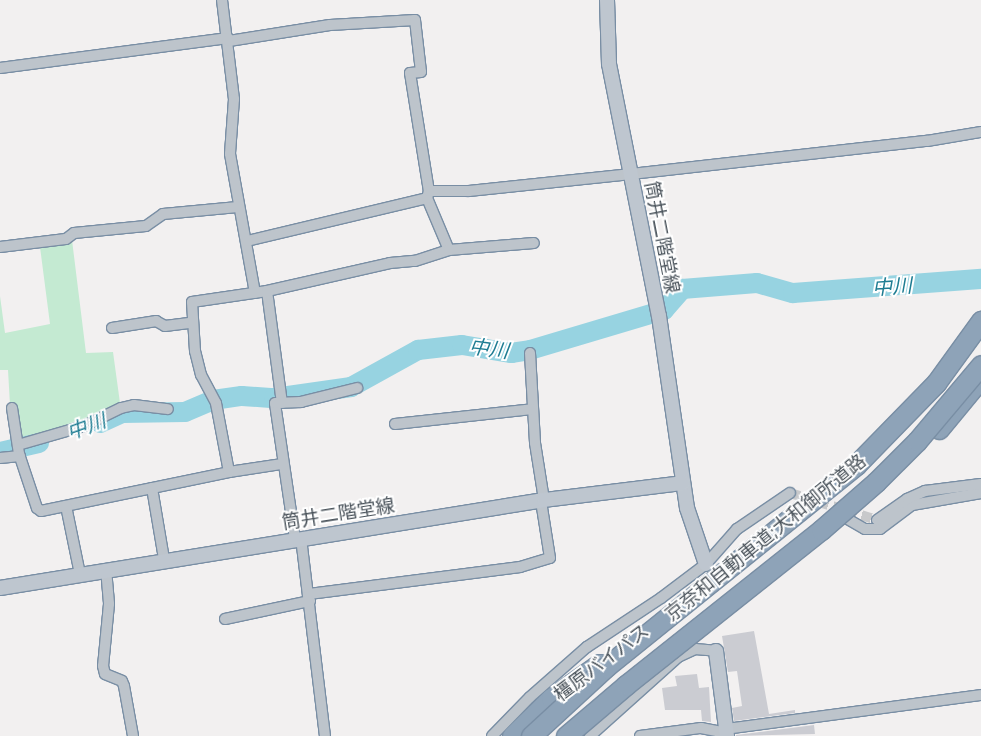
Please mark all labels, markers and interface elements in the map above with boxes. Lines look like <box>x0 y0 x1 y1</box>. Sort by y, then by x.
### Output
street label: 筒井二階堂線 <box>641 179 685 295</box>
water label: 中川 <box>871 273 913 299</box>
water label: 中川 <box>468 334 510 362</box>
water label: 中川 <box>63 408 109 444</box>
street label: 京奈和自動車道;大和御所道路 <box>660 449 870 625</box>
street label: 筒井二階堂線 <box>280 493 396 533</box>
street label: 橿原バイパス <box>549 619 653 705</box>

